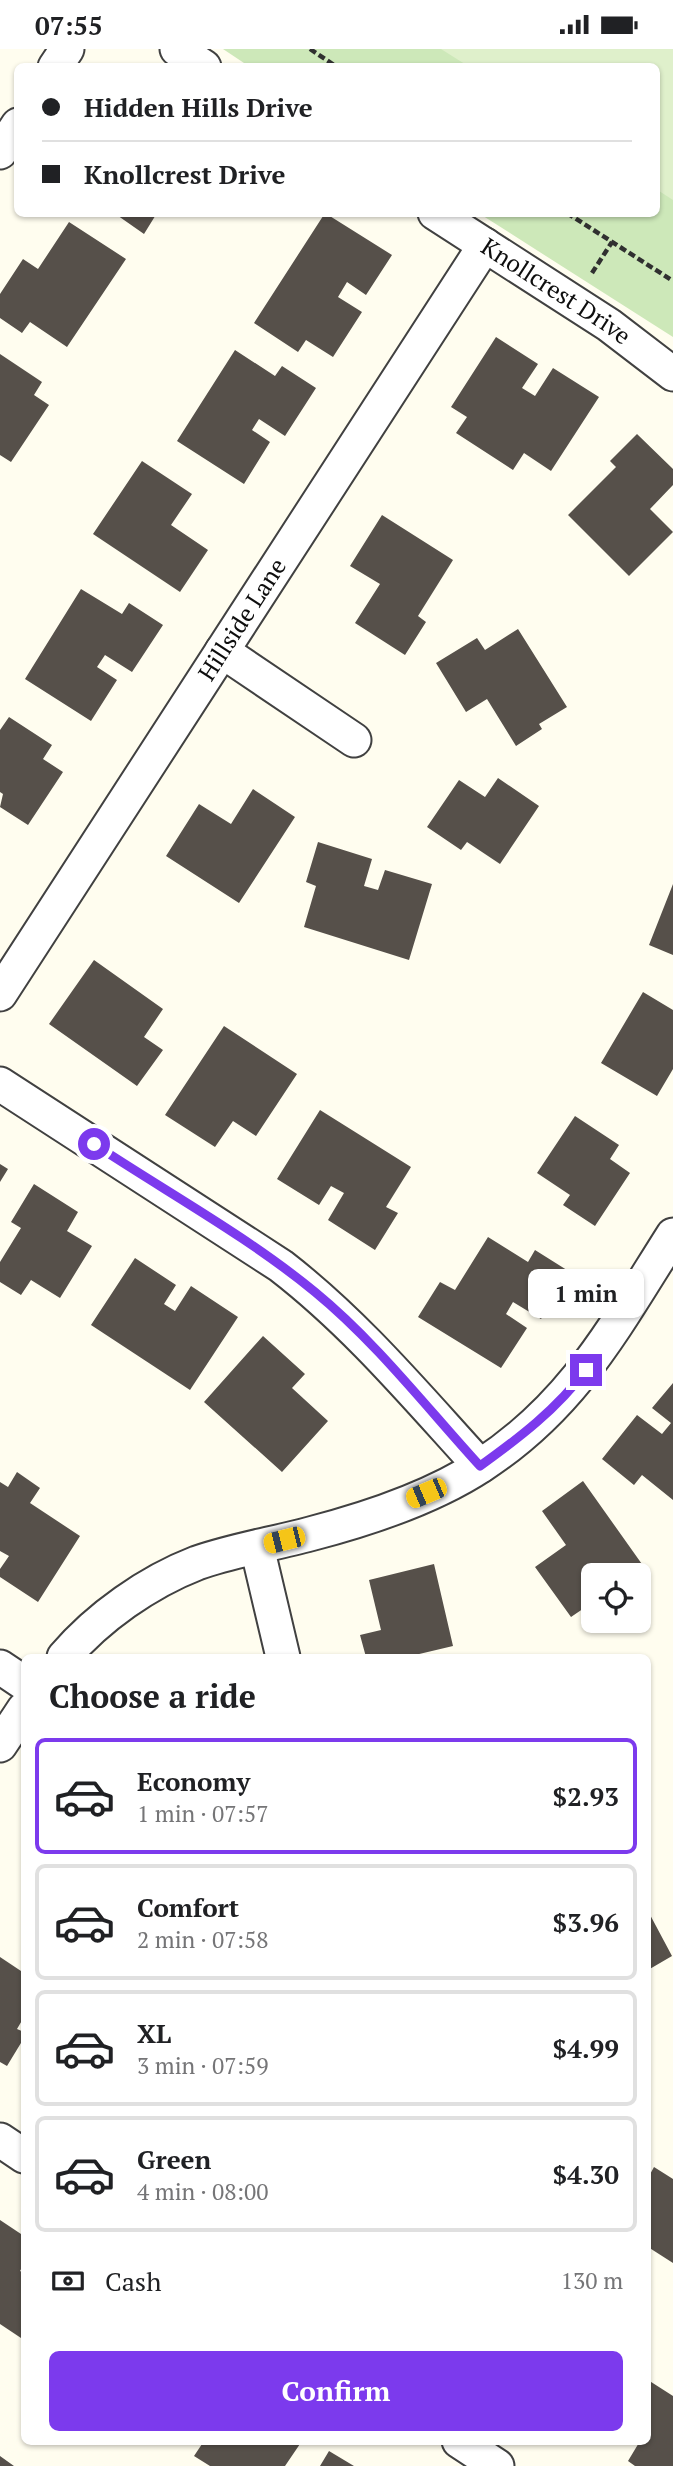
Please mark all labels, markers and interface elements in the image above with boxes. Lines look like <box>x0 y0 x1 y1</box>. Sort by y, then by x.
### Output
text: 07:55 <box>35 8 103 42</box>
text: Hidden Hills Drive <box>84 90 313 124</box>
text: Knollcrest Drive <box>84 157 285 191</box>
street label: Knollcrest Drive <box>475 230 638 351</box>
street label: Hillside Lane <box>190 552 293 686</box>
route start <box>78 1128 110 1160</box>
callout: 1 min <box>528 1269 644 1317</box>
text: 1 min <box>555 1278 617 1309</box>
route end <box>570 1354 602 1386</box>
car <box>403 1475 450 1511</box>
car <box>262 1525 307 1555</box>
map controls <box>581 1563 651 1633</box>
button: locate <box>581 1563 651 1633</box>
text: Choose a ride <box>49 1675 256 1717</box>
text: Economy <box>137 1764 250 1798</box>
icon: car <box>53 1765 116 1828</box>
text: $2.93 <box>553 1779 619 1813</box>
text: 1 min · 07:57 <box>137 1798 269 1829</box>
text: Comfort <box>137 1890 239 1924</box>
icon: car <box>53 1891 116 1954</box>
text: $3.96 <box>553 1905 619 1939</box>
text: 2 min · 07:58 <box>137 1924 269 1955</box>
text: XL <box>137 2016 171 2050</box>
icon: car <box>53 2017 116 2080</box>
text: $4.99 <box>553 2031 619 2065</box>
text: 3 min · 07:59 <box>137 2050 269 2081</box>
text: Green <box>137 2142 211 2176</box>
icon: car <box>53 2143 116 2206</box>
text: $4.30 <box>553 2157 619 2191</box>
text: 4 min · 08:00 <box>137 2176 269 2207</box>
icon: cash <box>49 2262 87 2300</box>
text: Cash <box>105 2264 161 2298</box>
text: 130 m <box>561 2265 623 2296</box>
button: Confirm <box>49 2351 623 2431</box>

